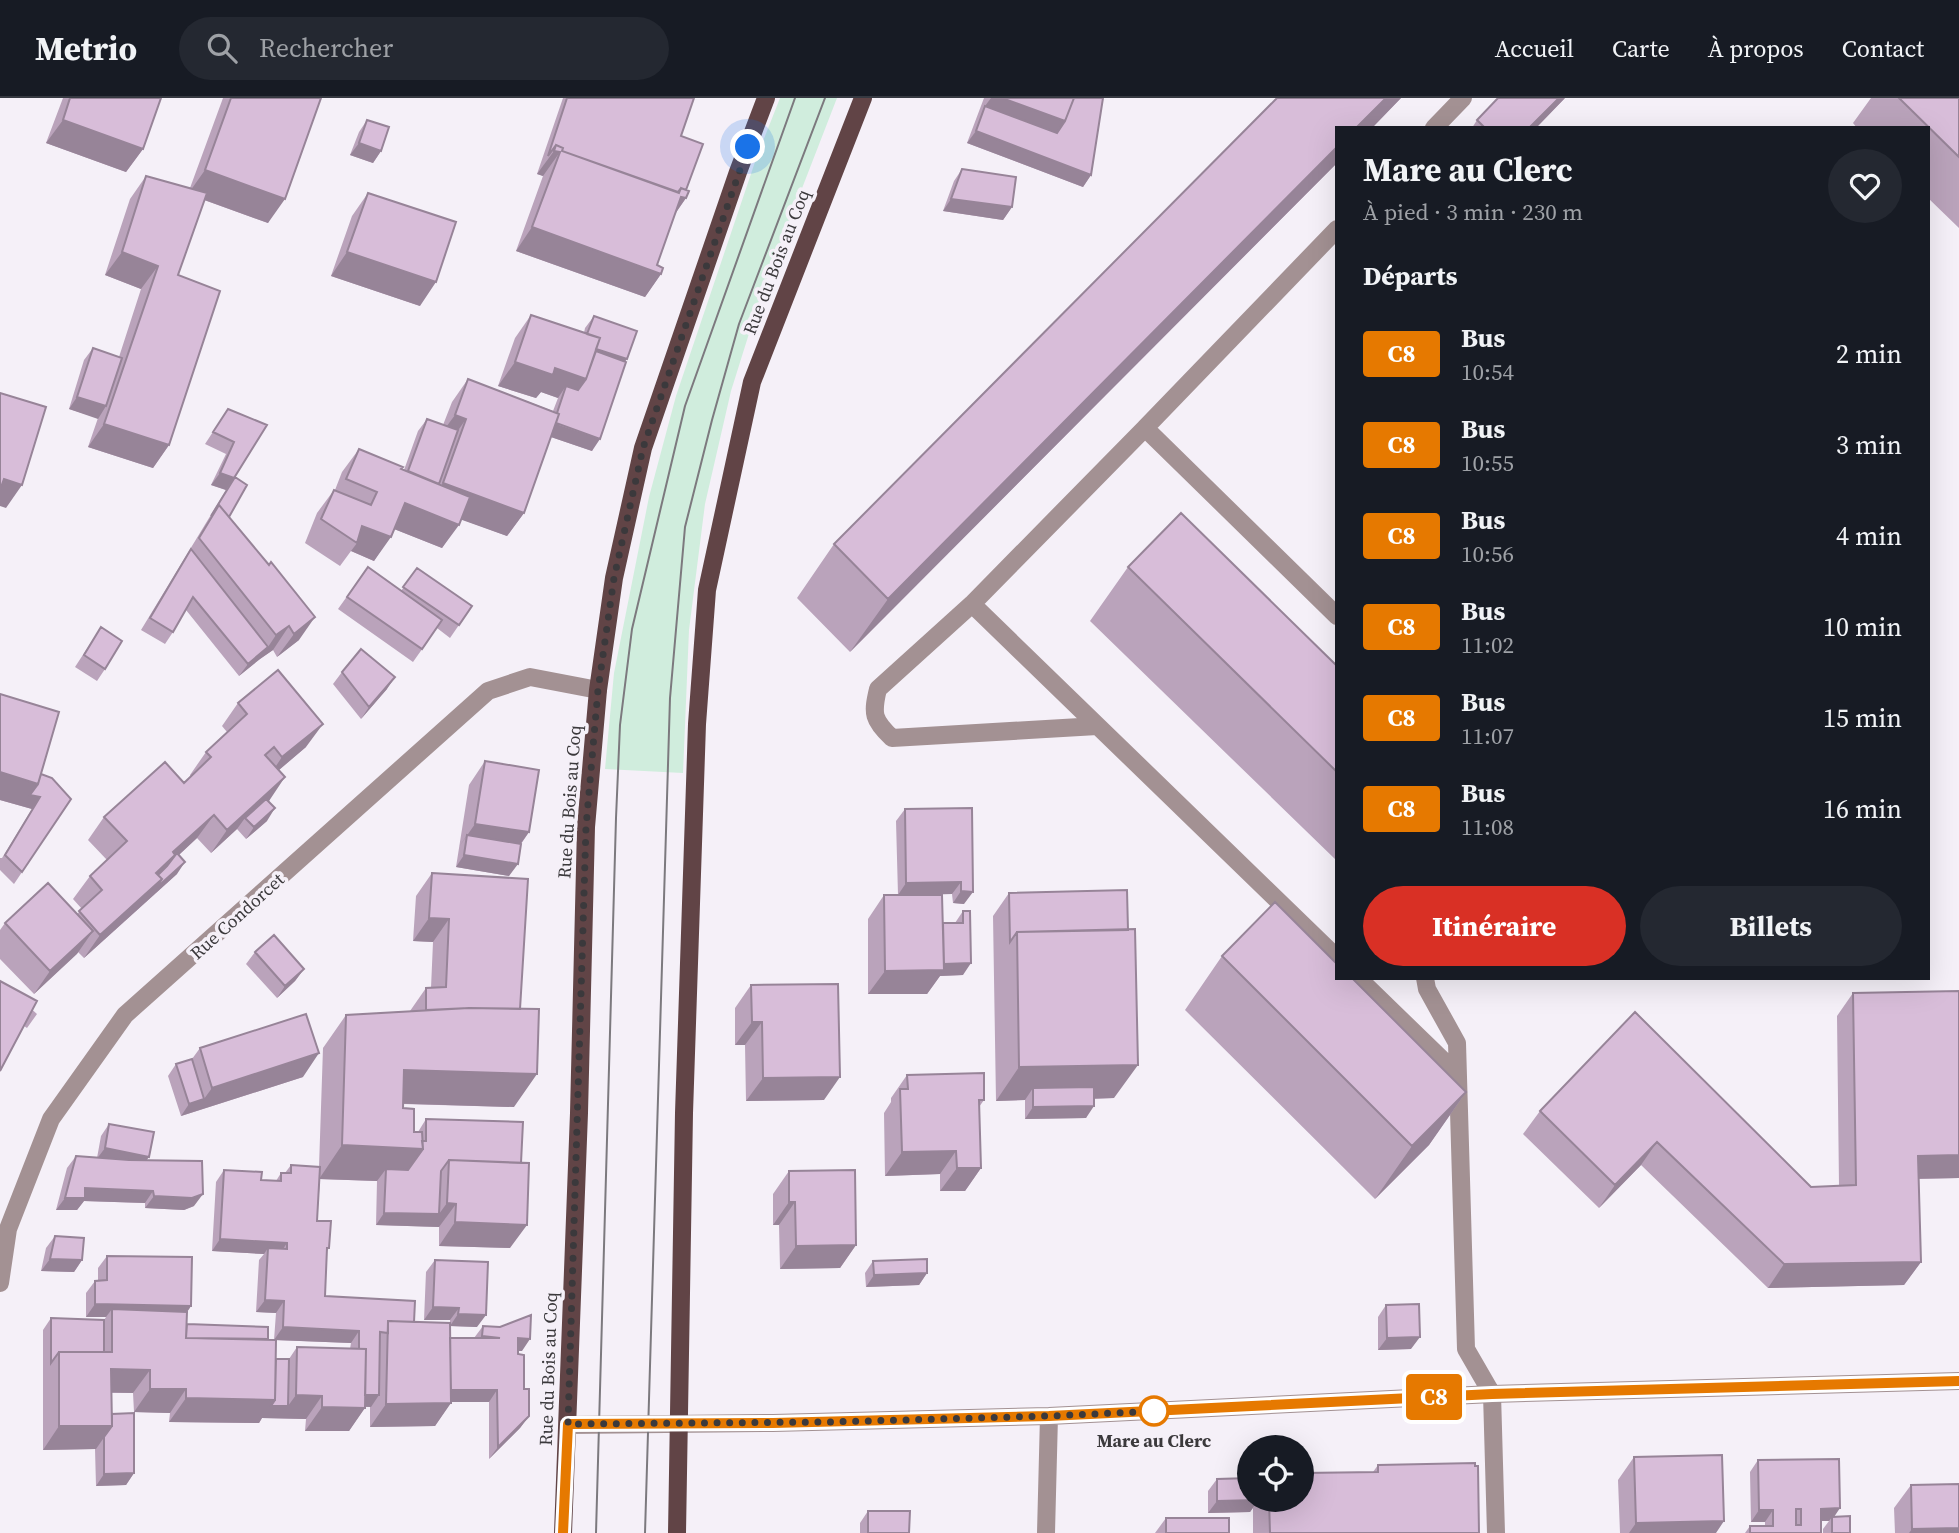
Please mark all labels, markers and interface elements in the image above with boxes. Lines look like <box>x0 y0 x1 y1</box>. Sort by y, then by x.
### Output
search box <box>179 17 669 80</box>
text: Metrio <box>35 26 137 71</box>
icon: search <box>203 29 241 67</box>
text: Rechercher <box>259 30 393 66</box>
text: Accueil <box>1495 32 1574 65</box>
text: Carte <box>1612 32 1670 65</box>
text: À propos <box>1708 32 1804 65</box>
text: Contact <box>1842 32 1924 65</box>
your location <box>730 129 765 164</box>
text: Mare au Clerc <box>1363 147 1573 192</box>
button: heart <box>1828 149 1902 223</box>
street label: Rue du Bois au Coq <box>737 185 816 338</box>
text: À pied · 3 min · 230 m <box>1363 196 1583 228</box>
text: Départs <box>1363 258 1458 294</box>
text: Bus <box>1461 320 1505 356</box>
text: 2 min <box>1836 336 1902 372</box>
text: C8 <box>1388 337 1415 370</box>
text: 10:54 <box>1461 356 1514 388</box>
text: Bus <box>1461 411 1505 447</box>
text: 3 min <box>1836 427 1902 463</box>
text: C8 <box>1388 428 1415 461</box>
text: 10:55 <box>1461 447 1514 479</box>
text: Bus <box>1461 502 1505 538</box>
text: 4 min <box>1836 518 1902 554</box>
text: C8 <box>1388 519 1415 552</box>
text: 10:56 <box>1461 538 1514 570</box>
text: Bus <box>1461 593 1505 629</box>
text: 10 min <box>1823 609 1902 645</box>
text: C8 <box>1388 610 1415 643</box>
text: 11:02 <box>1461 629 1514 661</box>
text: Bus <box>1461 684 1505 720</box>
text: 15 min <box>1823 700 1902 736</box>
text: C8 <box>1388 701 1415 734</box>
text: 11:07 <box>1461 720 1514 752</box>
street label: Rue du Bois au Coq <box>551 724 587 879</box>
text: Bus <box>1461 775 1505 811</box>
text: 16 min <box>1823 791 1902 827</box>
text: C8 <box>1388 792 1415 825</box>
text: 11:08 <box>1461 811 1514 843</box>
street label: Rue Condorcet <box>185 867 290 965</box>
button: Itinéraire <box>1363 886 1626 966</box>
button: Billets <box>1640 886 1902 966</box>
street label: Rue du Bois au Coq <box>533 1291 563 1446</box>
line badge: C8 <box>1402 1374 1466 1420</box>
text: C8 <box>1420 1380 1448 1413</box>
marker: Mare au Clerc <box>1139 1396 1169 1426</box>
place label: Mare au Clerc <box>1097 1428 1211 1453</box>
map controls <box>1237 1435 1314 1512</box>
button: locate <box>1237 1435 1314 1512</box>

